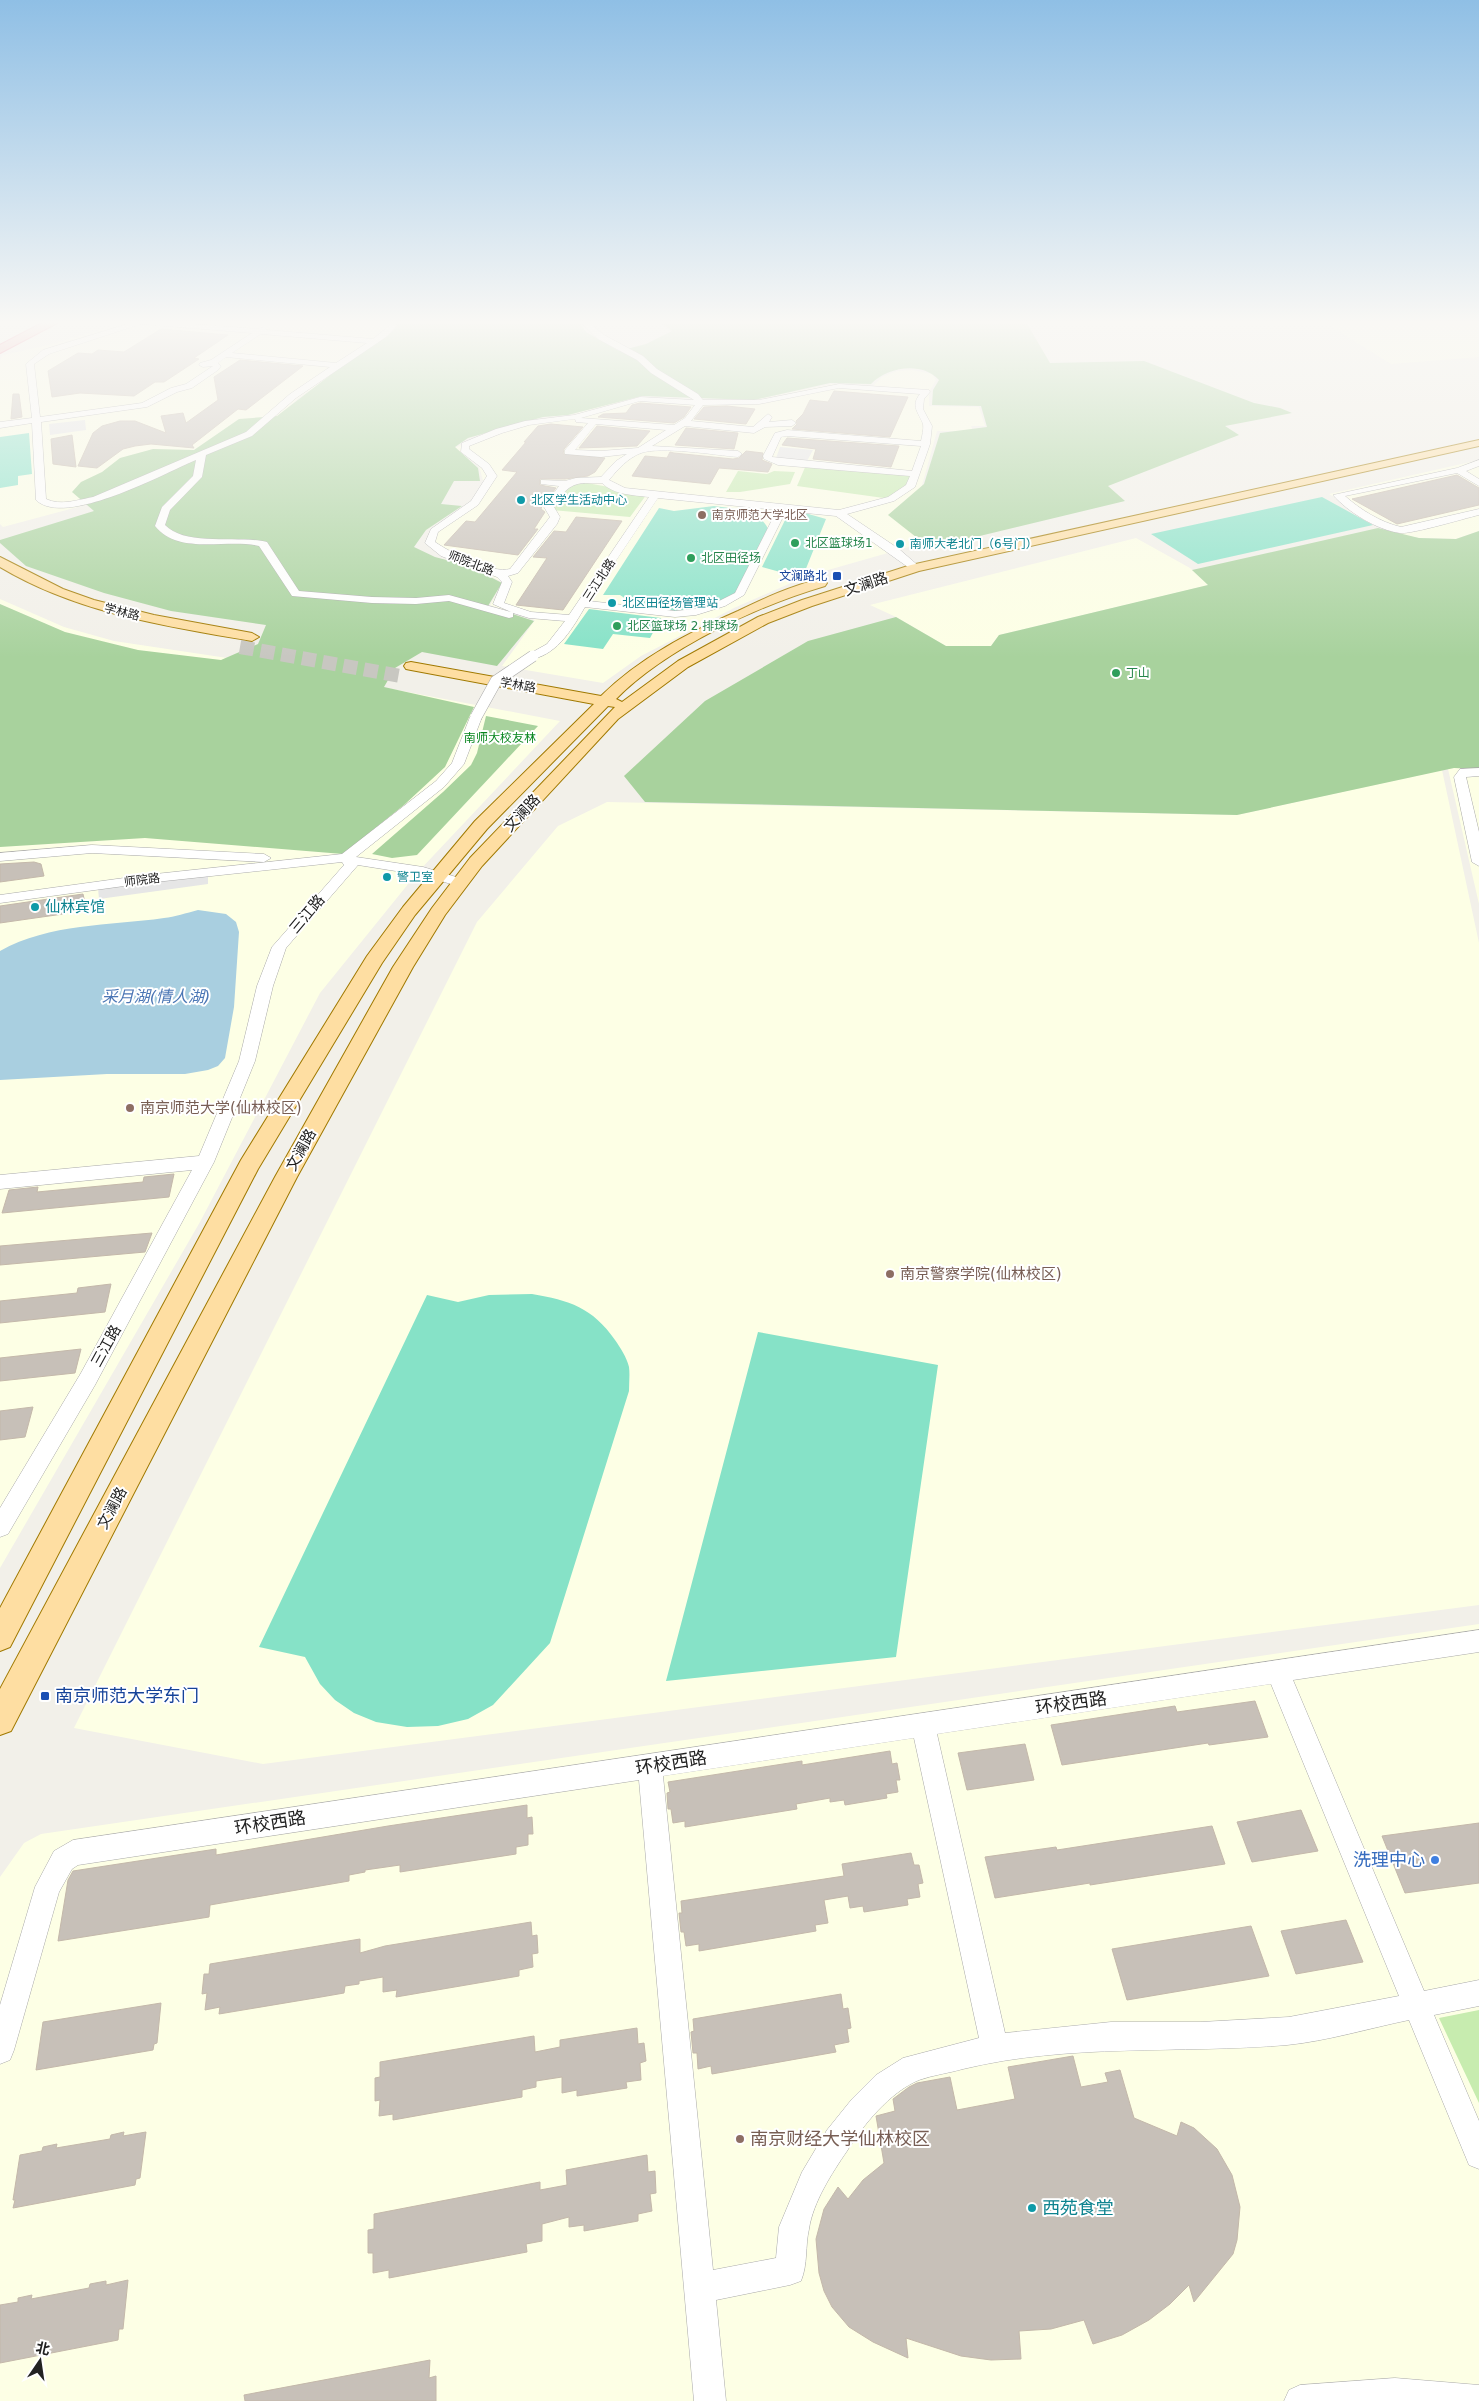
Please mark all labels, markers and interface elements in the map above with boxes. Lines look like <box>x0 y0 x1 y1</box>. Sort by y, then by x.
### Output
place label: 北区学生活动中心 <box>531 493 627 507</box>
marker: 北区学生活动中心 <box>515 494 527 506</box>
place label: 南京师范大学北区 <box>712 508 808 522</box>
marker: 南京师范大学北区 <box>696 509 708 521</box>
place label: 北区篮球场1 <box>805 536 873 550</box>
marker: 北区篮球场1 <box>789 537 801 549</box>
place label: 南师大老北门（6号门） <box>910 537 1038 551</box>
marker: 南师大老北门（6号门） <box>894 538 906 550</box>
street label: 师院北路 <box>446 548 496 578</box>
place label: 北区田径场 <box>701 551 761 565</box>
marker: 北区田径场 <box>685 552 697 564</box>
street label: 三江北路 <box>580 556 618 604</box>
street label: 文澜路 <box>842 568 890 600</box>
place label: 文澜路北 <box>779 569 827 583</box>
marker: 文澜路北 <box>831 570 843 582</box>
place label: 北区田径场管理站 <box>622 596 718 610</box>
marker: 北区田径场管理站 <box>606 597 618 609</box>
street label: 学林路 <box>103 601 141 623</box>
place label: 北区篮球场 2 排球场 <box>627 619 738 633</box>
marker: 北区篮球场 2 排球场 <box>611 620 623 632</box>
place label: 丁山 <box>1126 666 1150 680</box>
marker: 丁山 <box>1110 667 1122 679</box>
street label: 学林路 <box>499 675 537 695</box>
park label: 南师大校友林 <box>464 731 536 745</box>
street label: 文澜路 <box>500 790 544 836</box>
place label: 警卫室 <box>397 870 433 884</box>
street label: 师院路 <box>123 871 161 889</box>
marker: 警卫室 <box>381 871 393 883</box>
street label: 三江路 <box>286 891 328 937</box>
place label: 仙林宾馆 <box>45 898 105 916</box>
marker: 仙林宾馆 <box>29 901 41 913</box>
water label: 采月湖(情人湖) <box>102 987 210 1006</box>
place label: 南京师范大学(仙林校区) <box>140 1099 302 1117</box>
marker: 南京师范大学(仙林校区) <box>124 1102 136 1114</box>
street label: 文澜路 <box>282 1126 320 1174</box>
place label: 南京警察学院(仙林校区) <box>900 1265 1062 1283</box>
marker: 南京警察学院(仙林校区) <box>884 1268 896 1280</box>
street label: 三江路 <box>87 1322 125 1370</box>
street label: 文澜路 <box>93 1484 131 1532</box>
place label: 南京师范大学东门 <box>55 1685 199 1706</box>
street label: 环校西路 <box>1034 1687 1108 1718</box>
marker: 南京师范大学东门 <box>39 1690 51 1702</box>
street label: 环校西路 <box>634 1747 708 1779</box>
street label: 环校西路 <box>233 1807 307 1839</box>
place label: 洗理中心 <box>1353 1849 1425 1870</box>
marker: 洗理中心 <box>1429 1854 1441 1866</box>
place label: 南京财经大学仙林校区 <box>750 2128 930 2149</box>
marker: 南京财经大学仙林校区 <box>734 2133 746 2145</box>
place label: 西苑食堂 <box>1042 2197 1114 2218</box>
marker: 西苑食堂 <box>1026 2202 1038 2214</box>
north arrow <box>15 2336 65 2386</box>
text: 北 <box>34 2339 52 2358</box>

